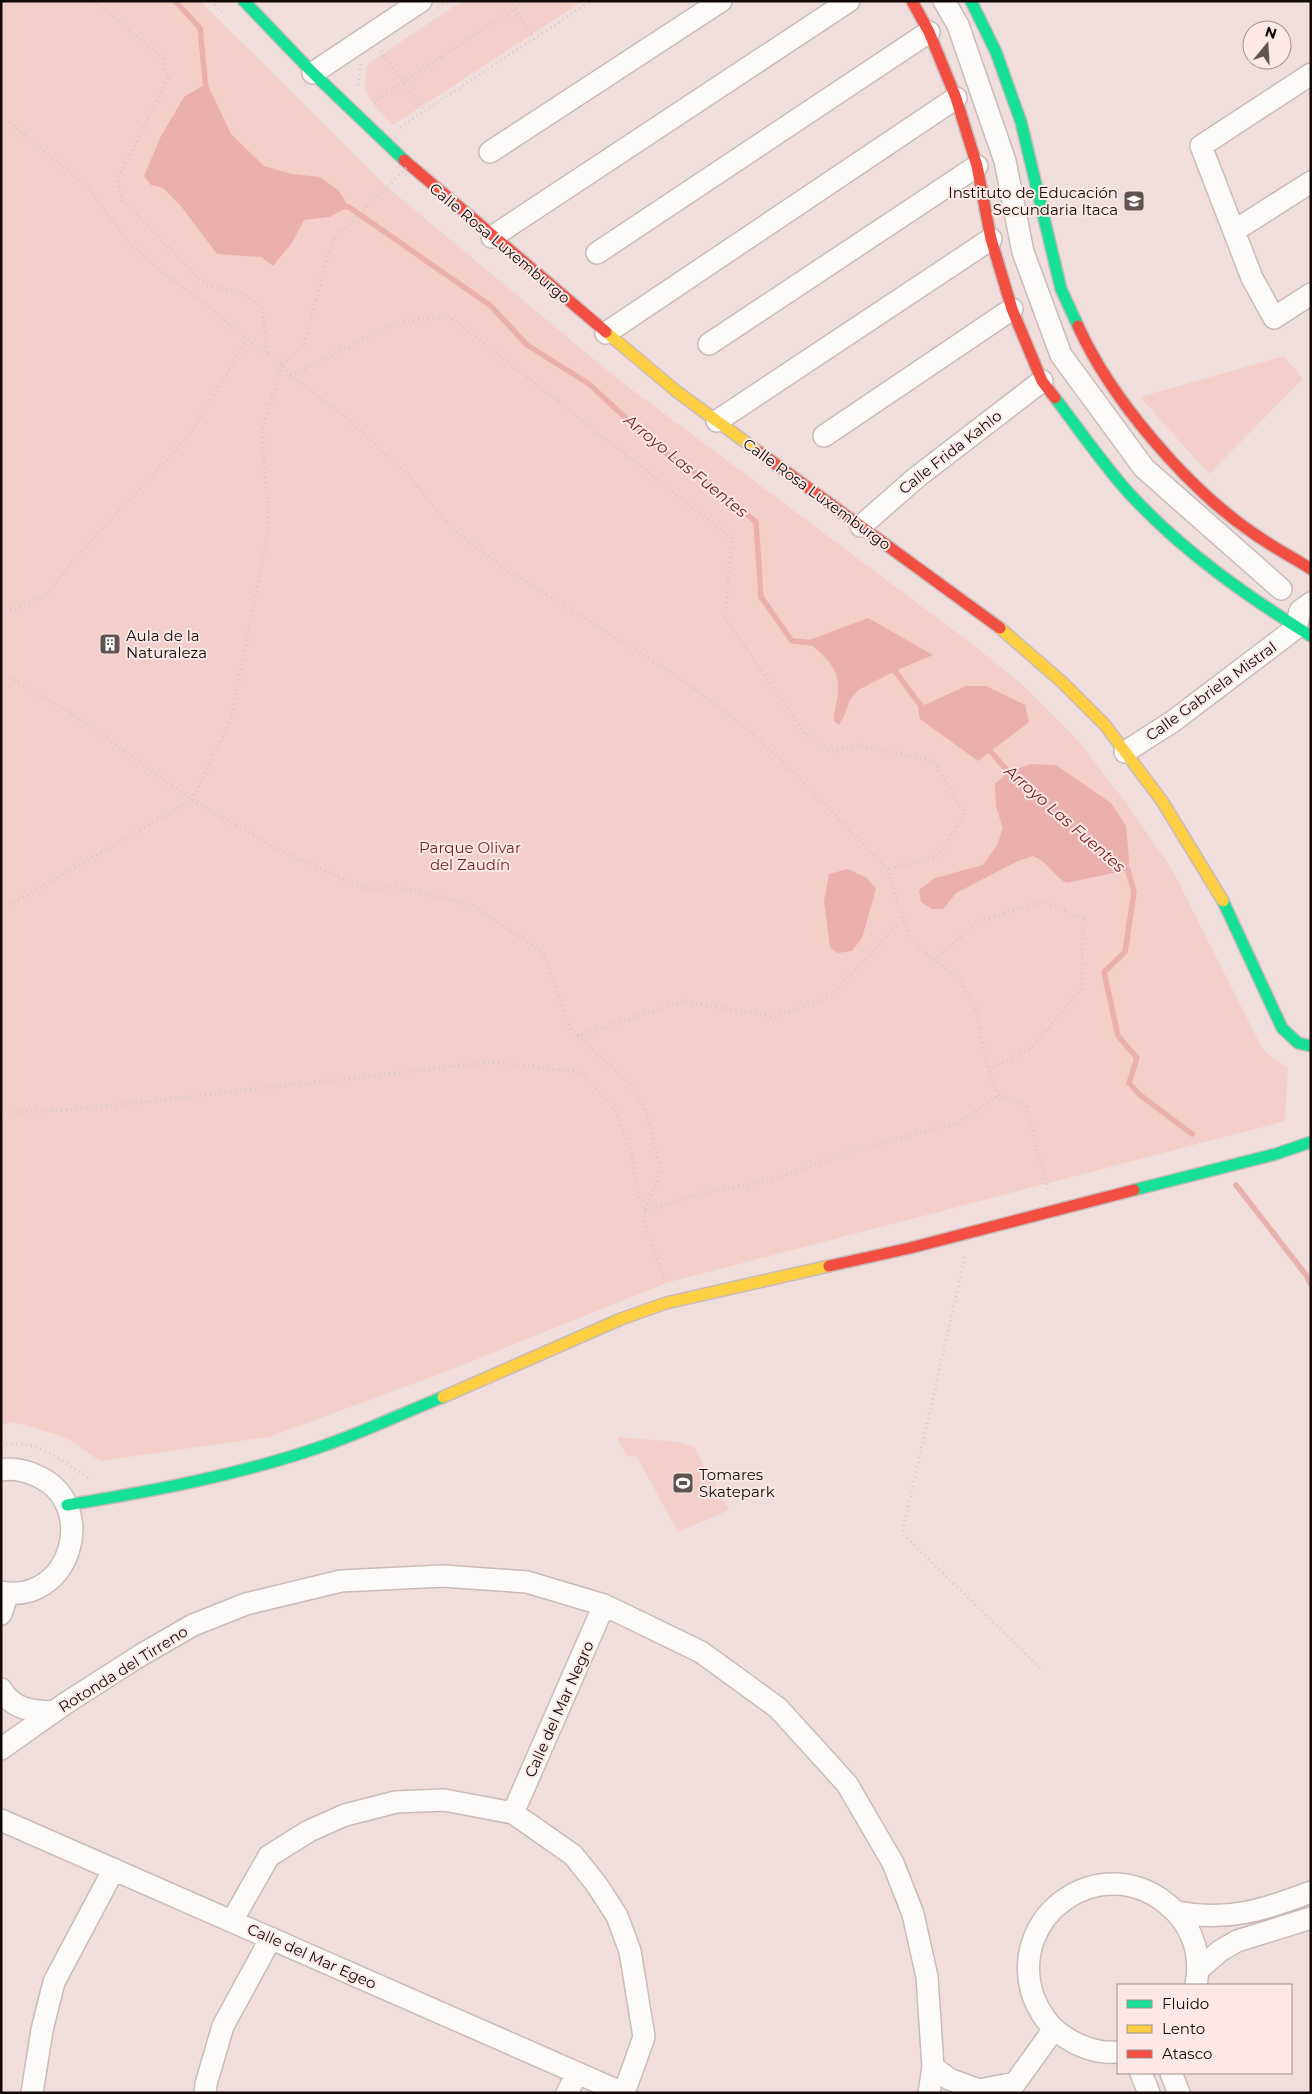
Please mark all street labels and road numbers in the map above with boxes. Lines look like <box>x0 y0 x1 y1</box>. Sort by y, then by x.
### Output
street label: Calle Rosa Luxemburgo <box>426 178 574 308</box>
street label: Calle Frida Kahlo <box>895 406 1005 498</box>
street label: Calle Rosa Luxemburgo <box>739 434 895 554</box>
street label: Calle Gabriela Mistral <box>1142 637 1280 745</box>
street label: Rotonda del Tirreno <box>55 1622 191 1716</box>
street label: Calle del Mar Negro <box>520 1638 598 1780</box>
street label: Calle del Mar Egeo <box>244 1919 380 1993</box>

